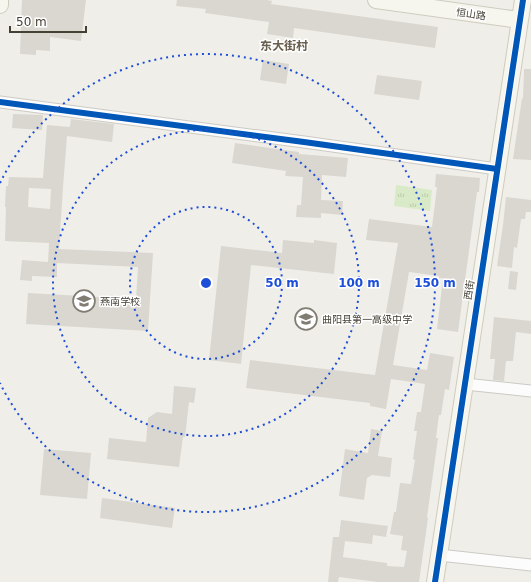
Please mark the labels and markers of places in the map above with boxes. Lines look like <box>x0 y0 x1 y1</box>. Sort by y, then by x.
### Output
centre of rings <box>199 276 213 290</box>
school or university icon: 燕南学校 <box>71 288 97 314</box>
place label: 燕南学校 <box>100 296 140 307</box>
school or university icon: 曲阳县第一高级中学 <box>293 306 319 332</box>
place label: 曲阳县第一高级中学 <box>322 314 412 325</box>

